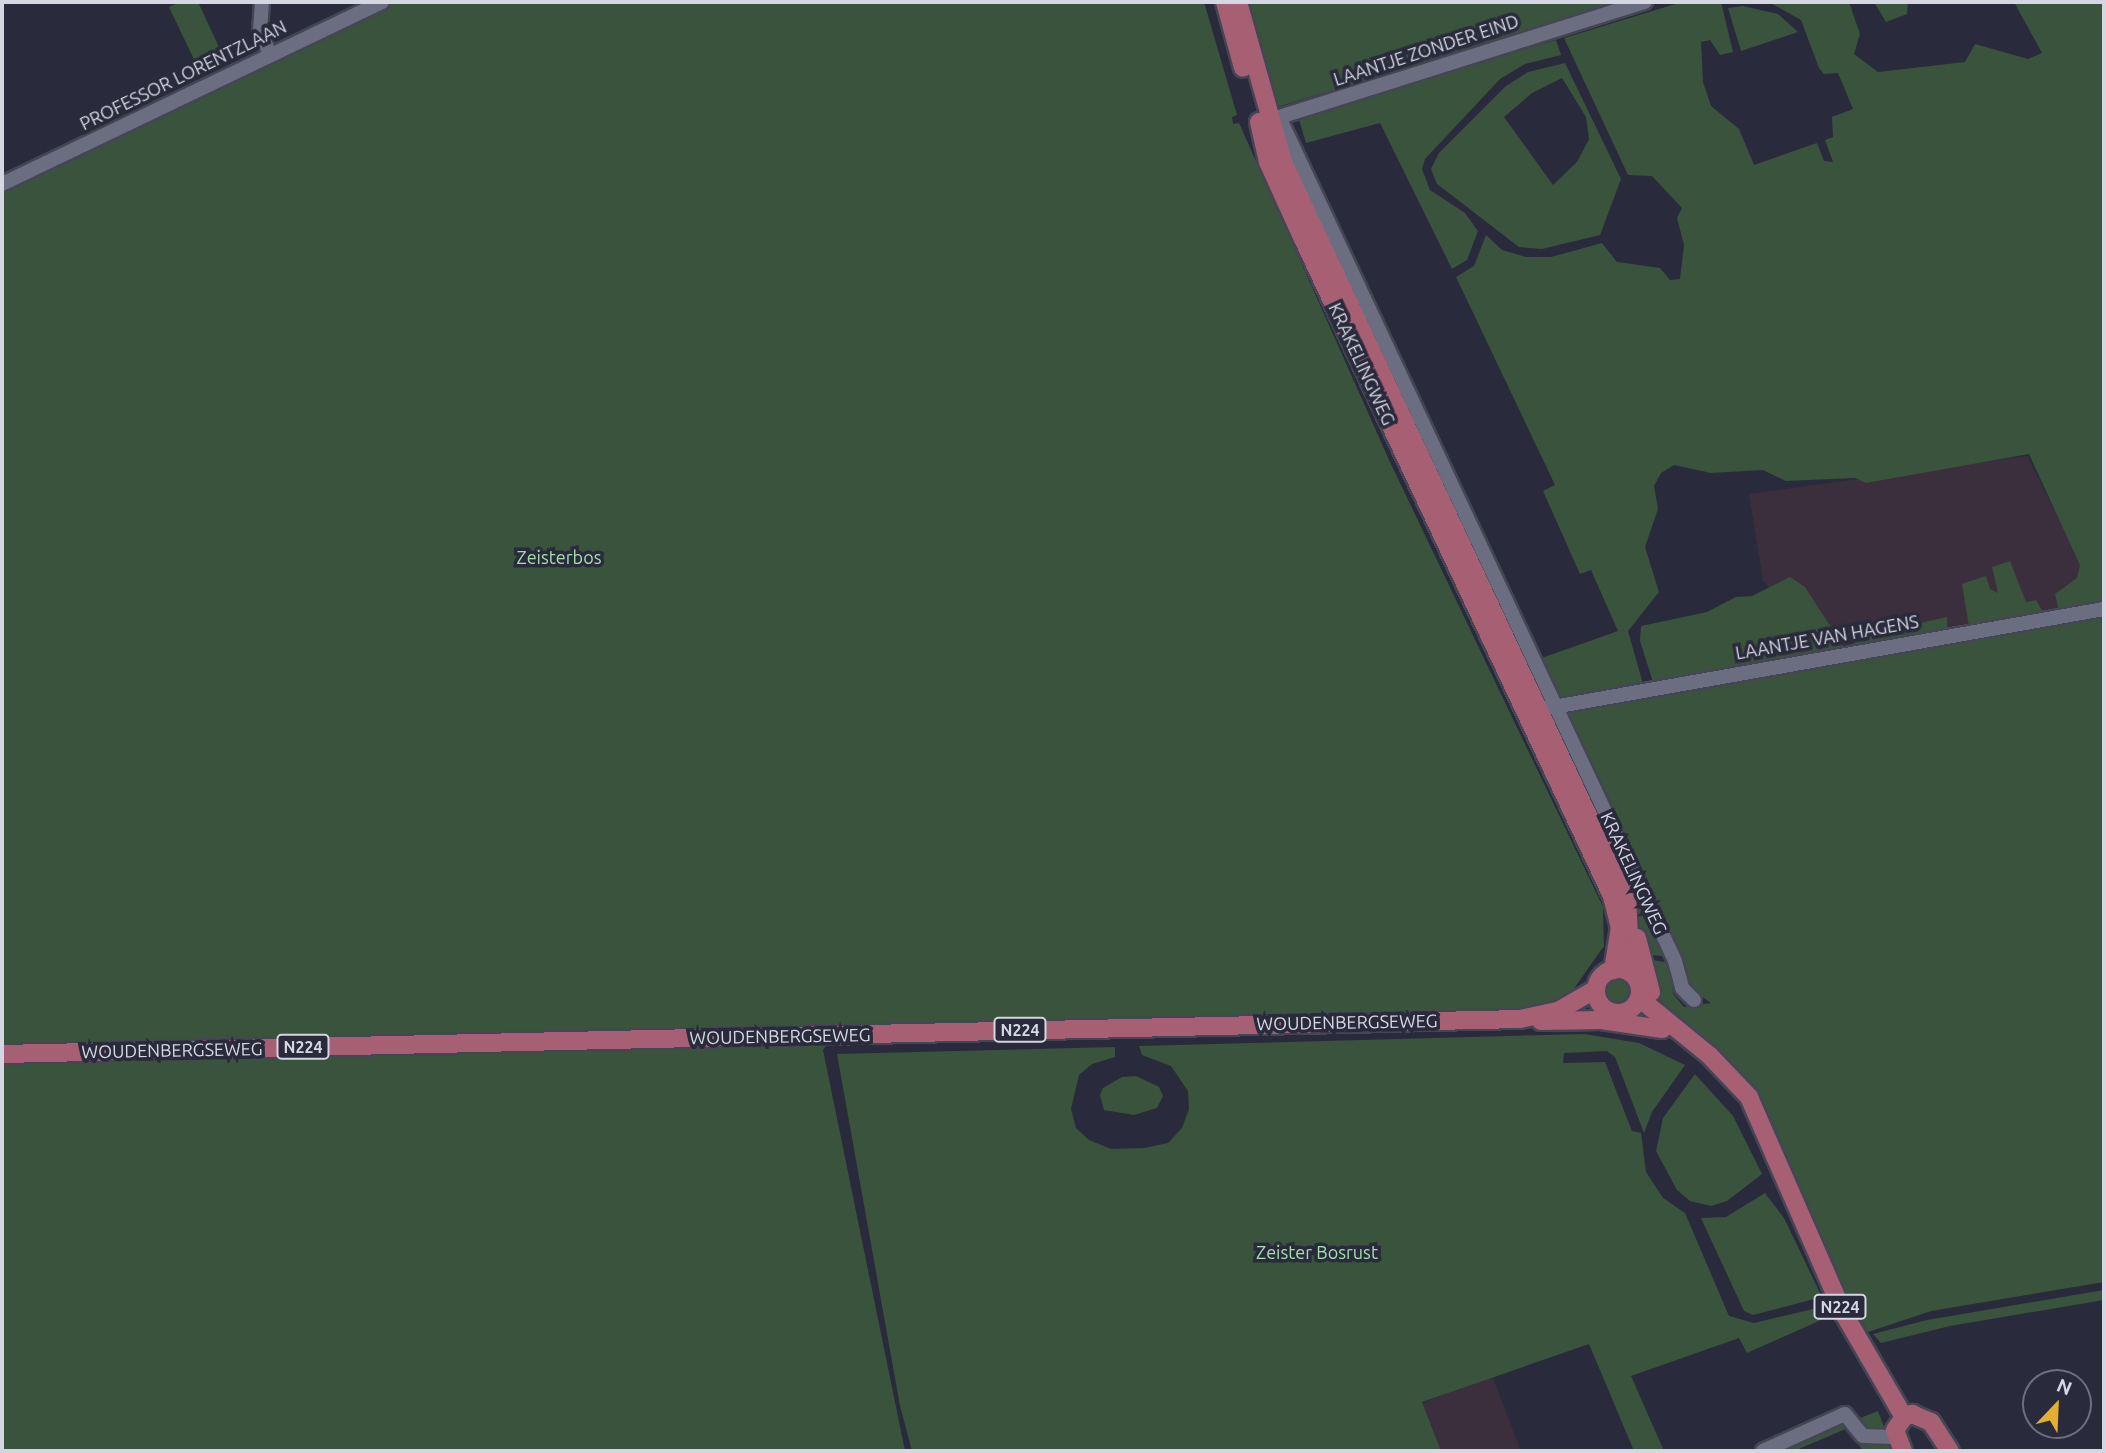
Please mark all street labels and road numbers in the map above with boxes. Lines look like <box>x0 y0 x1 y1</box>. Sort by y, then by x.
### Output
street label: LAANTJE ZONDER EIND <box>1331 10 1521 90</box>
street label: PROFESSOR LORENTZLAAN <box>76 16 290 134</box>
street label: KRAKELINGWEG <box>1324 299 1400 429</box>
street label: LAANTJE VAN HAGENS <box>1734 610 1920 664</box>
street label: KRAKELINGWEG <box>1596 808 1672 938</box>
street label: WOUDENBERGSEWEG <box>1256 1010 1438 1034</box>
road number: N224 <box>992 1018 1048 1042</box>
street label: WOUDENBERGSEWEG <box>689 1024 871 1048</box>
road number: N224 <box>275 1035 331 1060</box>
street label: WOUDENBERGSEWEG <box>81 1038 263 1062</box>
road number: N224 <box>1812 1294 1868 1320</box>

